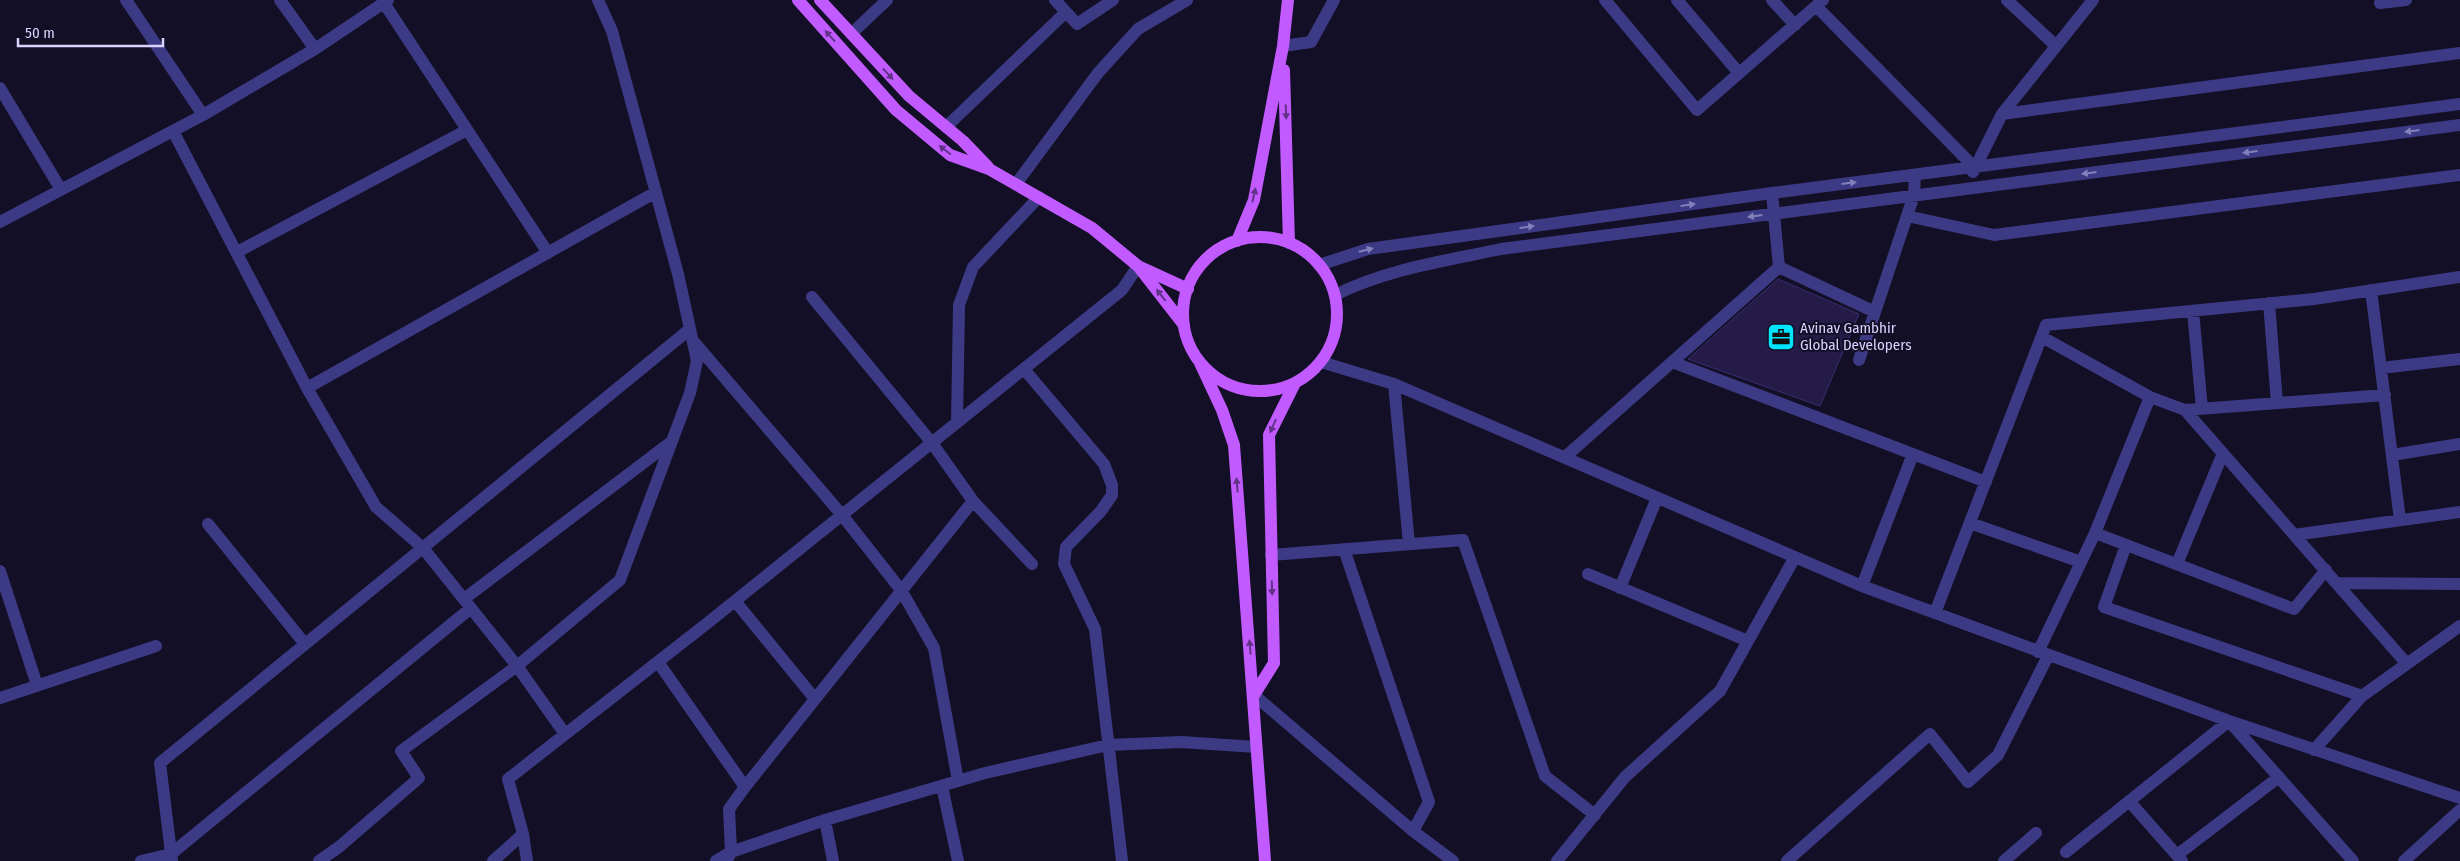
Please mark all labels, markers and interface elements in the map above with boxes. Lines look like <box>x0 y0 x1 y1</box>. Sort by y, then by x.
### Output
scale bar <box>18 15 162 47</box>
text: 50 m <box>25 24 55 42</box>
one-way arrow <box>824 30 835 43</box>
one-way arrow <box>882 68 894 80</box>
one-way arrow <box>1282 104 1290 120</box>
one-way arrow <box>2403 127 2419 135</box>
one-way arrow <box>939 145 952 156</box>
one-way arrow <box>2242 148 2258 156</box>
one-way arrow <box>2081 169 2097 177</box>
one-way arrow <box>1841 179 1857 187</box>
one-way arrow <box>1250 187 1258 202</box>
one-way arrow <box>1680 201 1696 209</box>
one-way arrow <box>1746 212 1762 220</box>
one-way arrow <box>1519 223 1535 231</box>
one-way arrow <box>1358 246 1373 254</box>
one-way arrow <box>1155 289 1166 302</box>
place label: Avinav Gambhir Global Developers <box>1800 319 1912 354</box>
office icon: Avinav Gambhir Global Developers <box>1766 322 1796 352</box>
one-way arrow <box>1269 419 1277 433</box>
one-way arrow <box>1233 476 1241 492</box>
one-way arrow <box>1268 580 1276 596</box>
one-way arrow <box>1246 638 1254 654</box>

